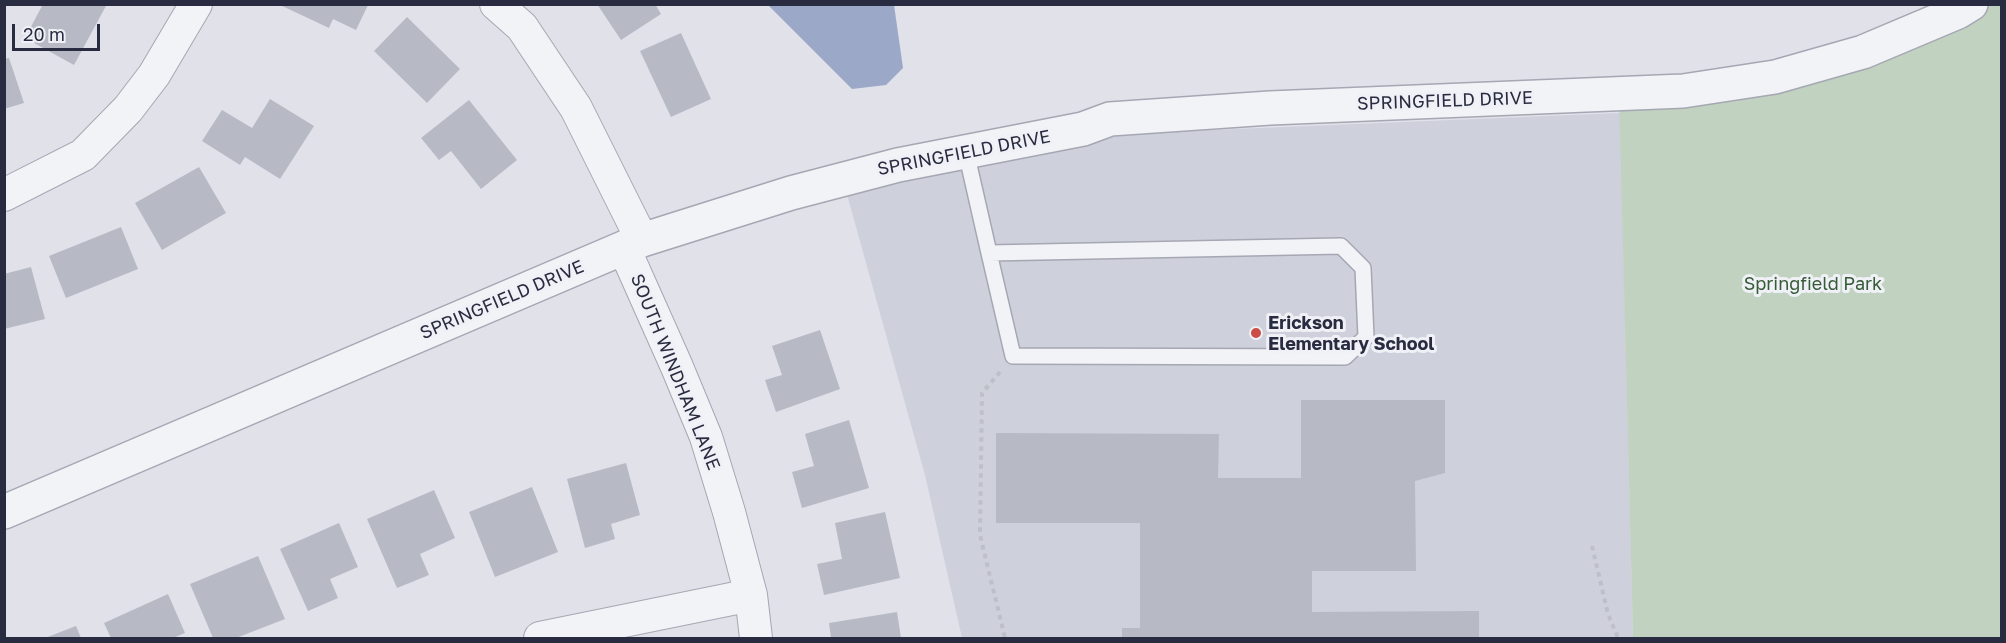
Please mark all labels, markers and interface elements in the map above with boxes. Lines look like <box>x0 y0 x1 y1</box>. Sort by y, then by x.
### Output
scale bar <box>15 12 104 50</box>
text: 20 m <box>23 23 65 45</box>
street label: SPRINGFIELD DRIVE <box>1357 87 1533 115</box>
street label: SPRINGFIELD DRIVE <box>876 126 1052 180</box>
street label: SPRINGFIELD DRIVE <box>417 256 587 344</box>
street label: SOUTH WINDHAM LANE <box>626 271 724 473</box>
park label: Springfield Park <box>1744 273 1882 295</box>
place label: Erickson Elementary School <box>1268 312 1434 354</box>
marker: Erickson Elementary School <box>1249 326 1263 340</box>

